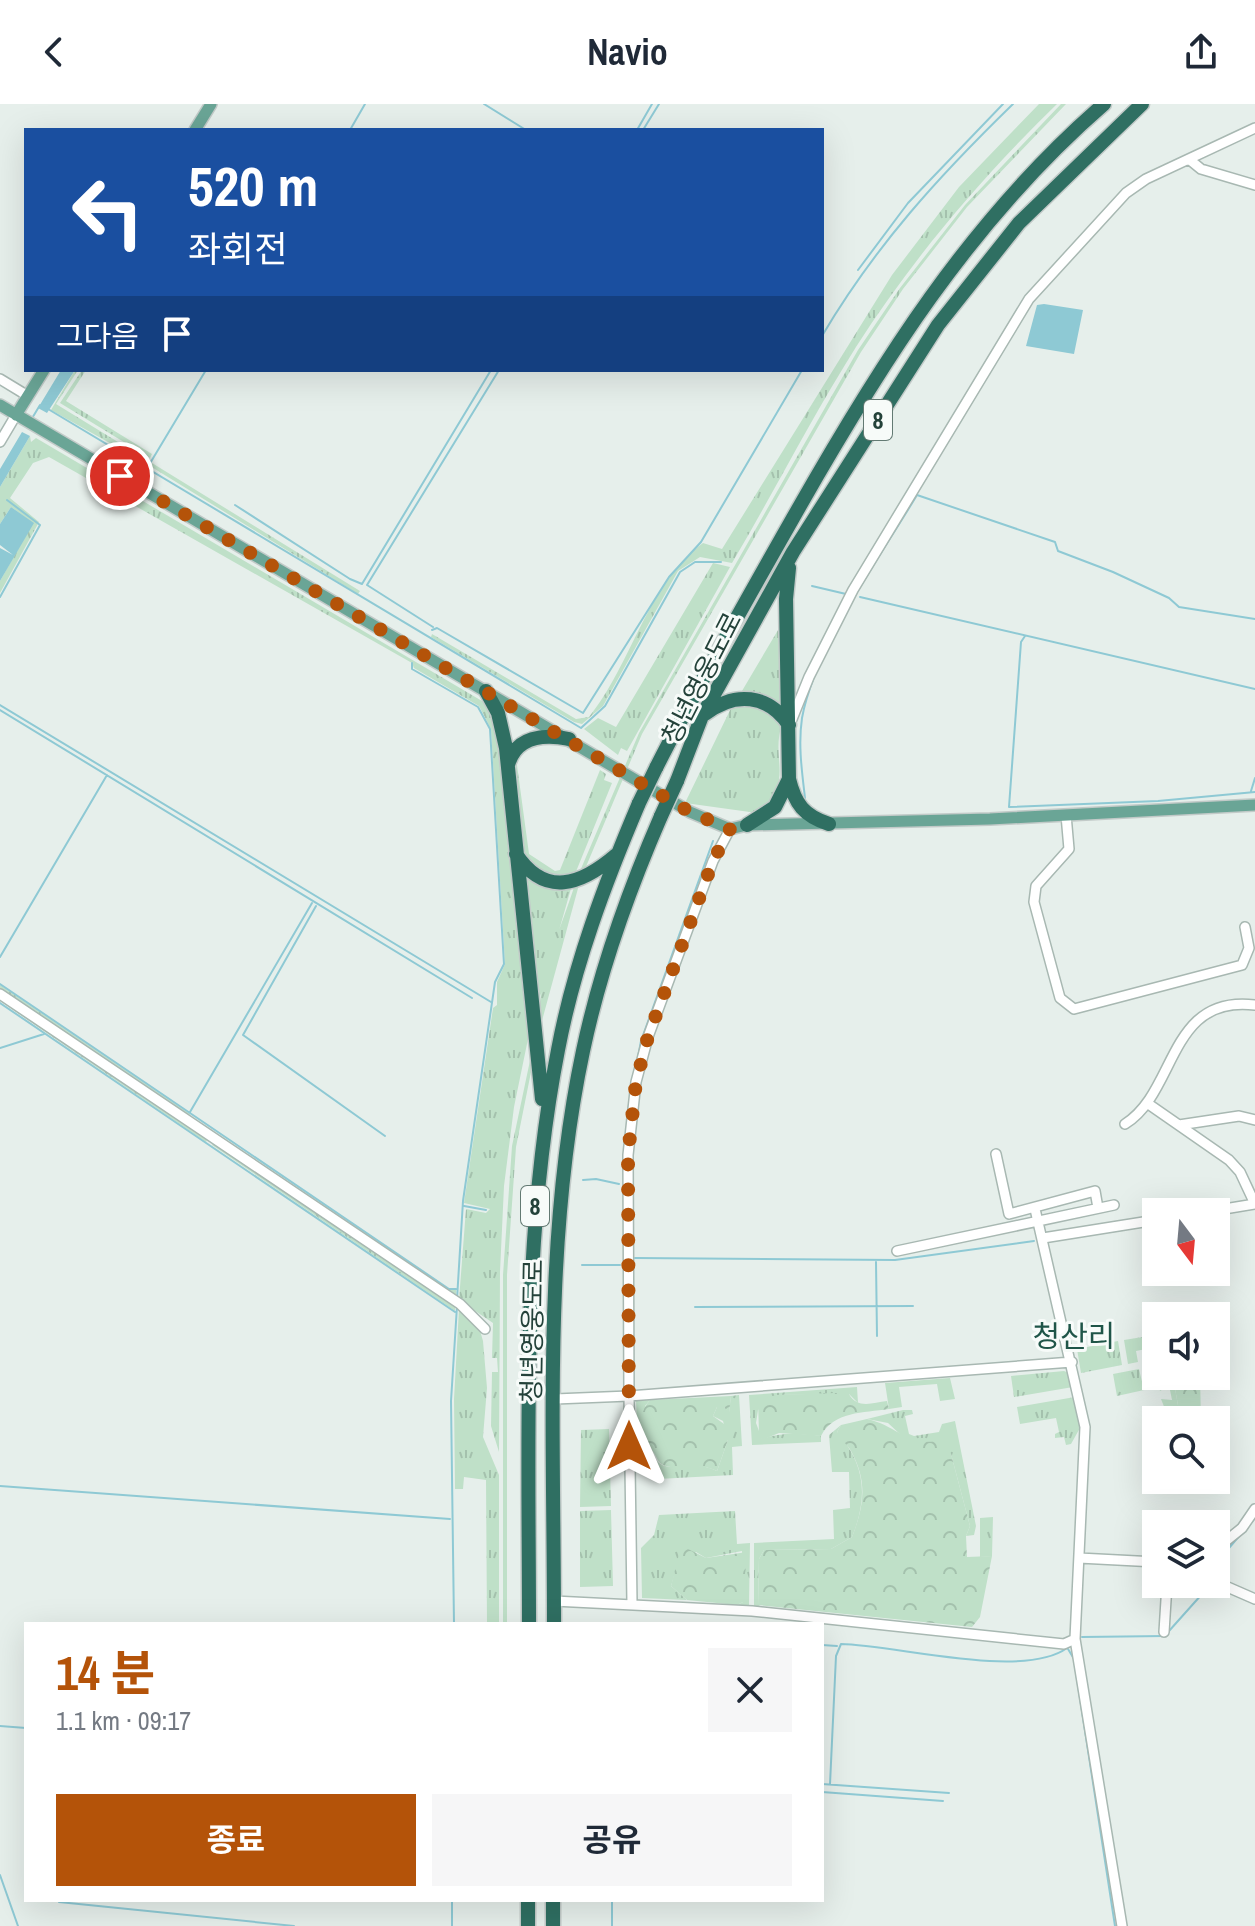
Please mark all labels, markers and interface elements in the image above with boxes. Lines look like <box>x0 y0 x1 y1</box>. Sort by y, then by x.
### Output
text: Navio <box>587 28 668 76</box>
icon: back <box>32 30 76 74</box>
icon: share <box>1179 30 1223 74</box>
text: 520 m <box>188 148 318 223</box>
icon: left <box>56 160 160 264</box>
text: 좌회전 <box>188 225 287 273</box>
icon: arrive <box>155 312 199 356</box>
text: 그다음 <box>56 316 139 356</box>
road number: 8 <box>864 400 892 440</box>
pin <box>86 442 154 510</box>
icon: arrive <box>98 454 142 498</box>
street label: 청년영웅도로 <box>653 606 749 750</box>
road number: 8 <box>521 1186 549 1226</box>
north arrow <box>1142 1198 1230 1286</box>
map controls <box>1142 1198 1230 1598</box>
street label: 청년영웅도로 <box>513 1259 551 1403</box>
button: sound <box>1142 1302 1230 1390</box>
district label: 청산리 <box>1033 1316 1115 1356</box>
position arrow <box>587 1404 671 1488</box>
button: search <box>1142 1406 1230 1494</box>
button: layers <box>1142 1510 1230 1598</box>
text: 14 분 <box>56 1640 155 1705</box>
button: close <box>708 1648 792 1732</box>
text: 1.1 km · 09:17 <box>56 1703 191 1738</box>
button: 종료 <box>56 1794 416 1886</box>
button: 공유 <box>432 1794 792 1886</box>

